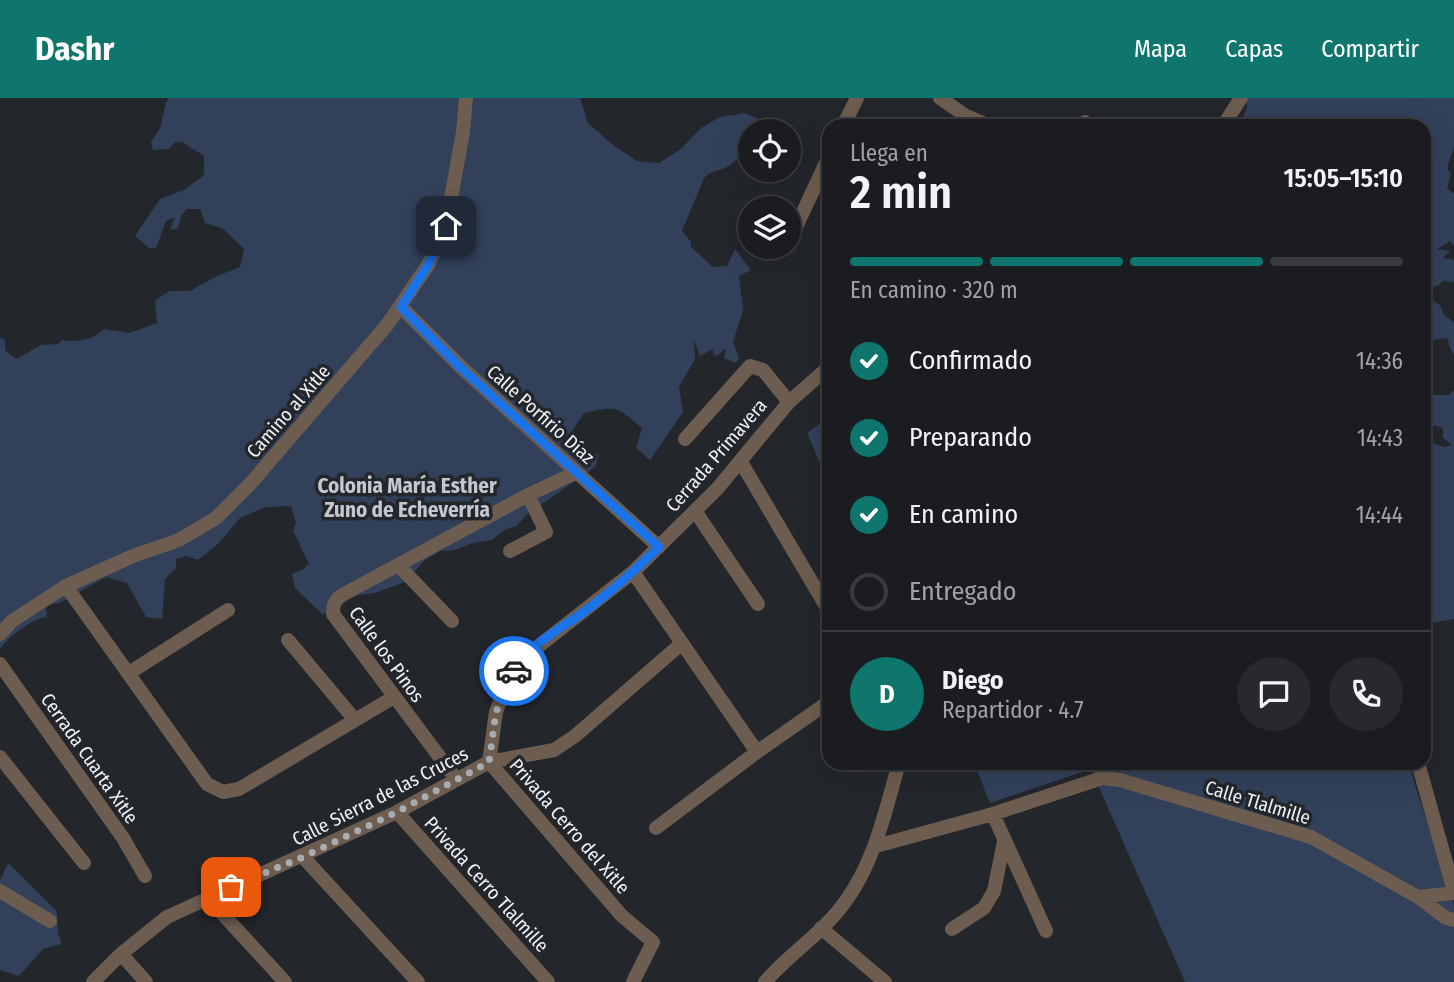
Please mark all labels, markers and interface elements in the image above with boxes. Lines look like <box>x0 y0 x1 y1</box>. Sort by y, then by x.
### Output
text: Dashr <box>35 29 114 69</box>
text: Mapa <box>1134 35 1187 63</box>
text: Capas <box>1225 35 1283 63</box>
text: Compartir <box>1321 35 1419 63</box>
map controls <box>738 119 801 259</box>
button: locate <box>738 119 801 182</box>
text: Llega en <box>850 139 928 167</box>
text: 15:05–15:10 <box>1283 163 1403 194</box>
text: 2 min <box>850 165 952 220</box>
pin <box>416 196 476 256</box>
button: layers <box>738 196 801 259</box>
icon: home <box>427 207 465 245</box>
text: En camino · 320 m <box>850 276 1018 304</box>
icon: check <box>850 342 888 380</box>
text: Confirmado <box>909 345 1032 376</box>
text: 14:36 <box>1356 347 1403 375</box>
street label: Camino al Xitle <box>242 360 335 463</box>
street label: Calle Porfirio Díaz <box>482 360 600 469</box>
street label: Cerrada Primavera <box>661 394 772 517</box>
icon: check <box>850 419 888 457</box>
text: Preparando <box>909 422 1032 453</box>
text: 14:43 <box>1357 424 1403 452</box>
district label: Colonia María Esther Zuno de Echeverría <box>317 473 497 523</box>
icon: check <box>850 496 888 534</box>
text: En camino <box>909 499 1018 530</box>
text: 14:44 <box>1356 501 1403 529</box>
text: Entregado <box>909 576 1016 607</box>
street label: Calle los Pinos <box>344 602 429 707</box>
courier <box>479 636 549 706</box>
icon: car <box>495 652 533 690</box>
button: chat <box>1237 657 1311 731</box>
button: phone <box>1329 657 1403 731</box>
text: Diego <box>942 665 1004 696</box>
text: D <box>879 679 895 710</box>
street label: Cerrada Cuarta Xitle <box>36 689 143 828</box>
text: Repartidor · 4.7 <box>942 696 1084 724</box>
street label: Calle Sierra de las Cruces <box>288 742 472 851</box>
street label: Privada Cerro del Xitle <box>505 754 635 899</box>
street label: Calle Tlalmille <box>1202 776 1313 829</box>
street label: Privada Cerro Tlalmille <box>420 812 554 957</box>
pin <box>201 857 261 917</box>
icon: bag <box>212 868 250 906</box>

